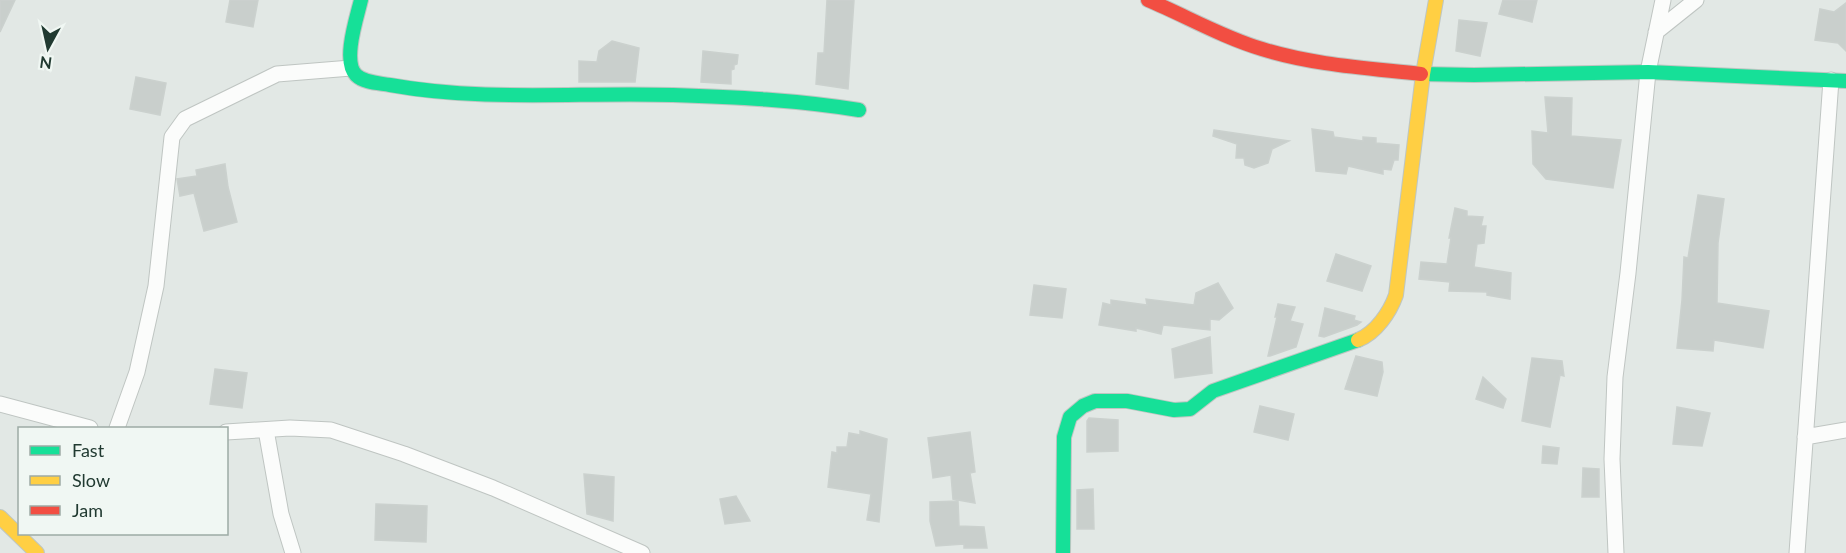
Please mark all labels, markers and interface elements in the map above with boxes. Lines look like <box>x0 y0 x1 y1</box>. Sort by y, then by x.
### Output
north arrow <box>18 18 78 78</box>
text: N <box>38 53 53 74</box>
legend <box>18 427 228 535</box>
text: Fast <box>72 439 105 461</box>
text: Slow <box>72 469 110 491</box>
text: Jam <box>72 499 103 521</box>

